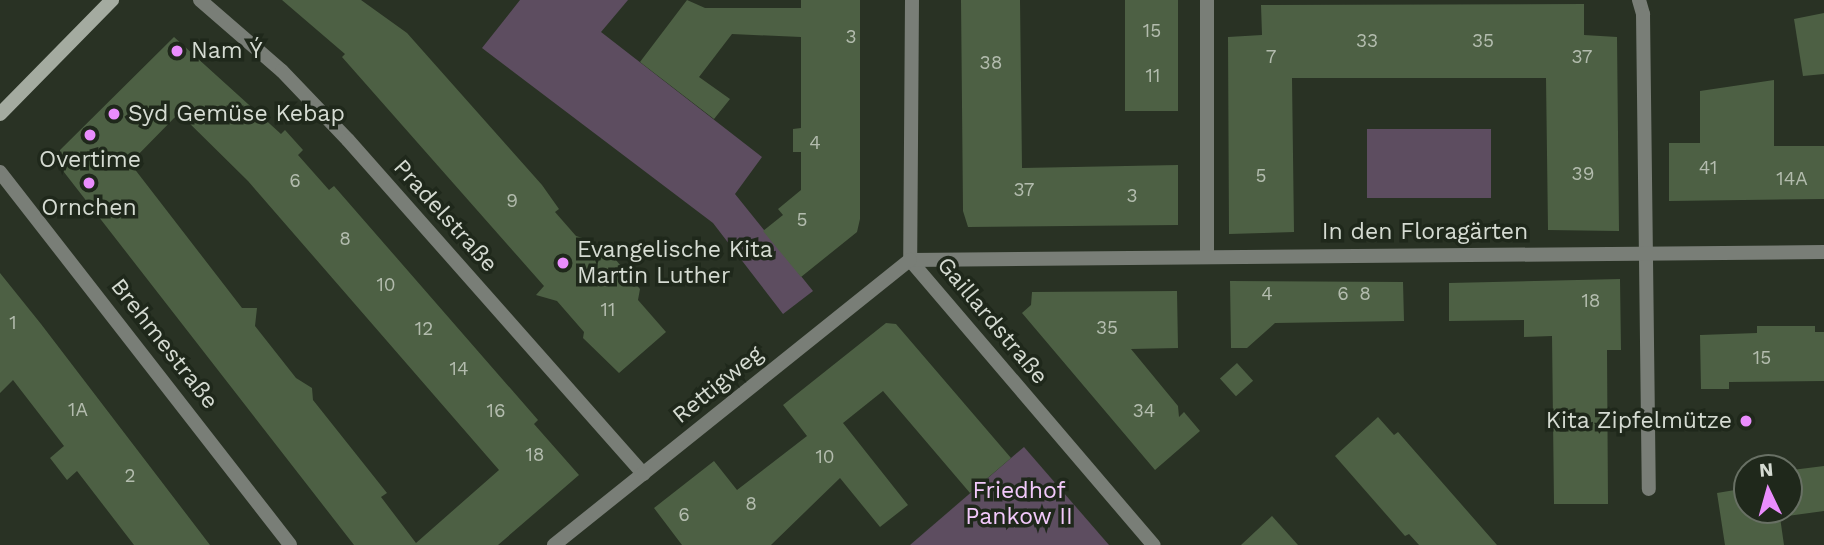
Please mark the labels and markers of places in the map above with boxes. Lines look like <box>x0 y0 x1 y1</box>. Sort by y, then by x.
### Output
place label: Nam Ý <box>191 37 264 65</box>
marker: Nam Ý <box>169 43 185 59</box>
place label: Syd Gemüse Kebap <box>128 100 345 128</box>
marker: Syd Gemüse Kebap <box>106 106 122 122</box>
marker: Overtime <box>82 127 98 143</box>
place label: Overtime <box>39 146 141 174</box>
marker: Ornchen <box>81 175 97 191</box>
place label: Ornchen <box>41 194 137 222</box>
place label: Evangelische Kita Martin Luther <box>577 236 773 290</box>
marker: Evangelische Kita Martin Luther <box>555 255 571 271</box>
place label: Kita Zipfelmütze <box>1545 407 1732 435</box>
marker: Kita Zipfelmütze <box>1738 413 1754 429</box>

